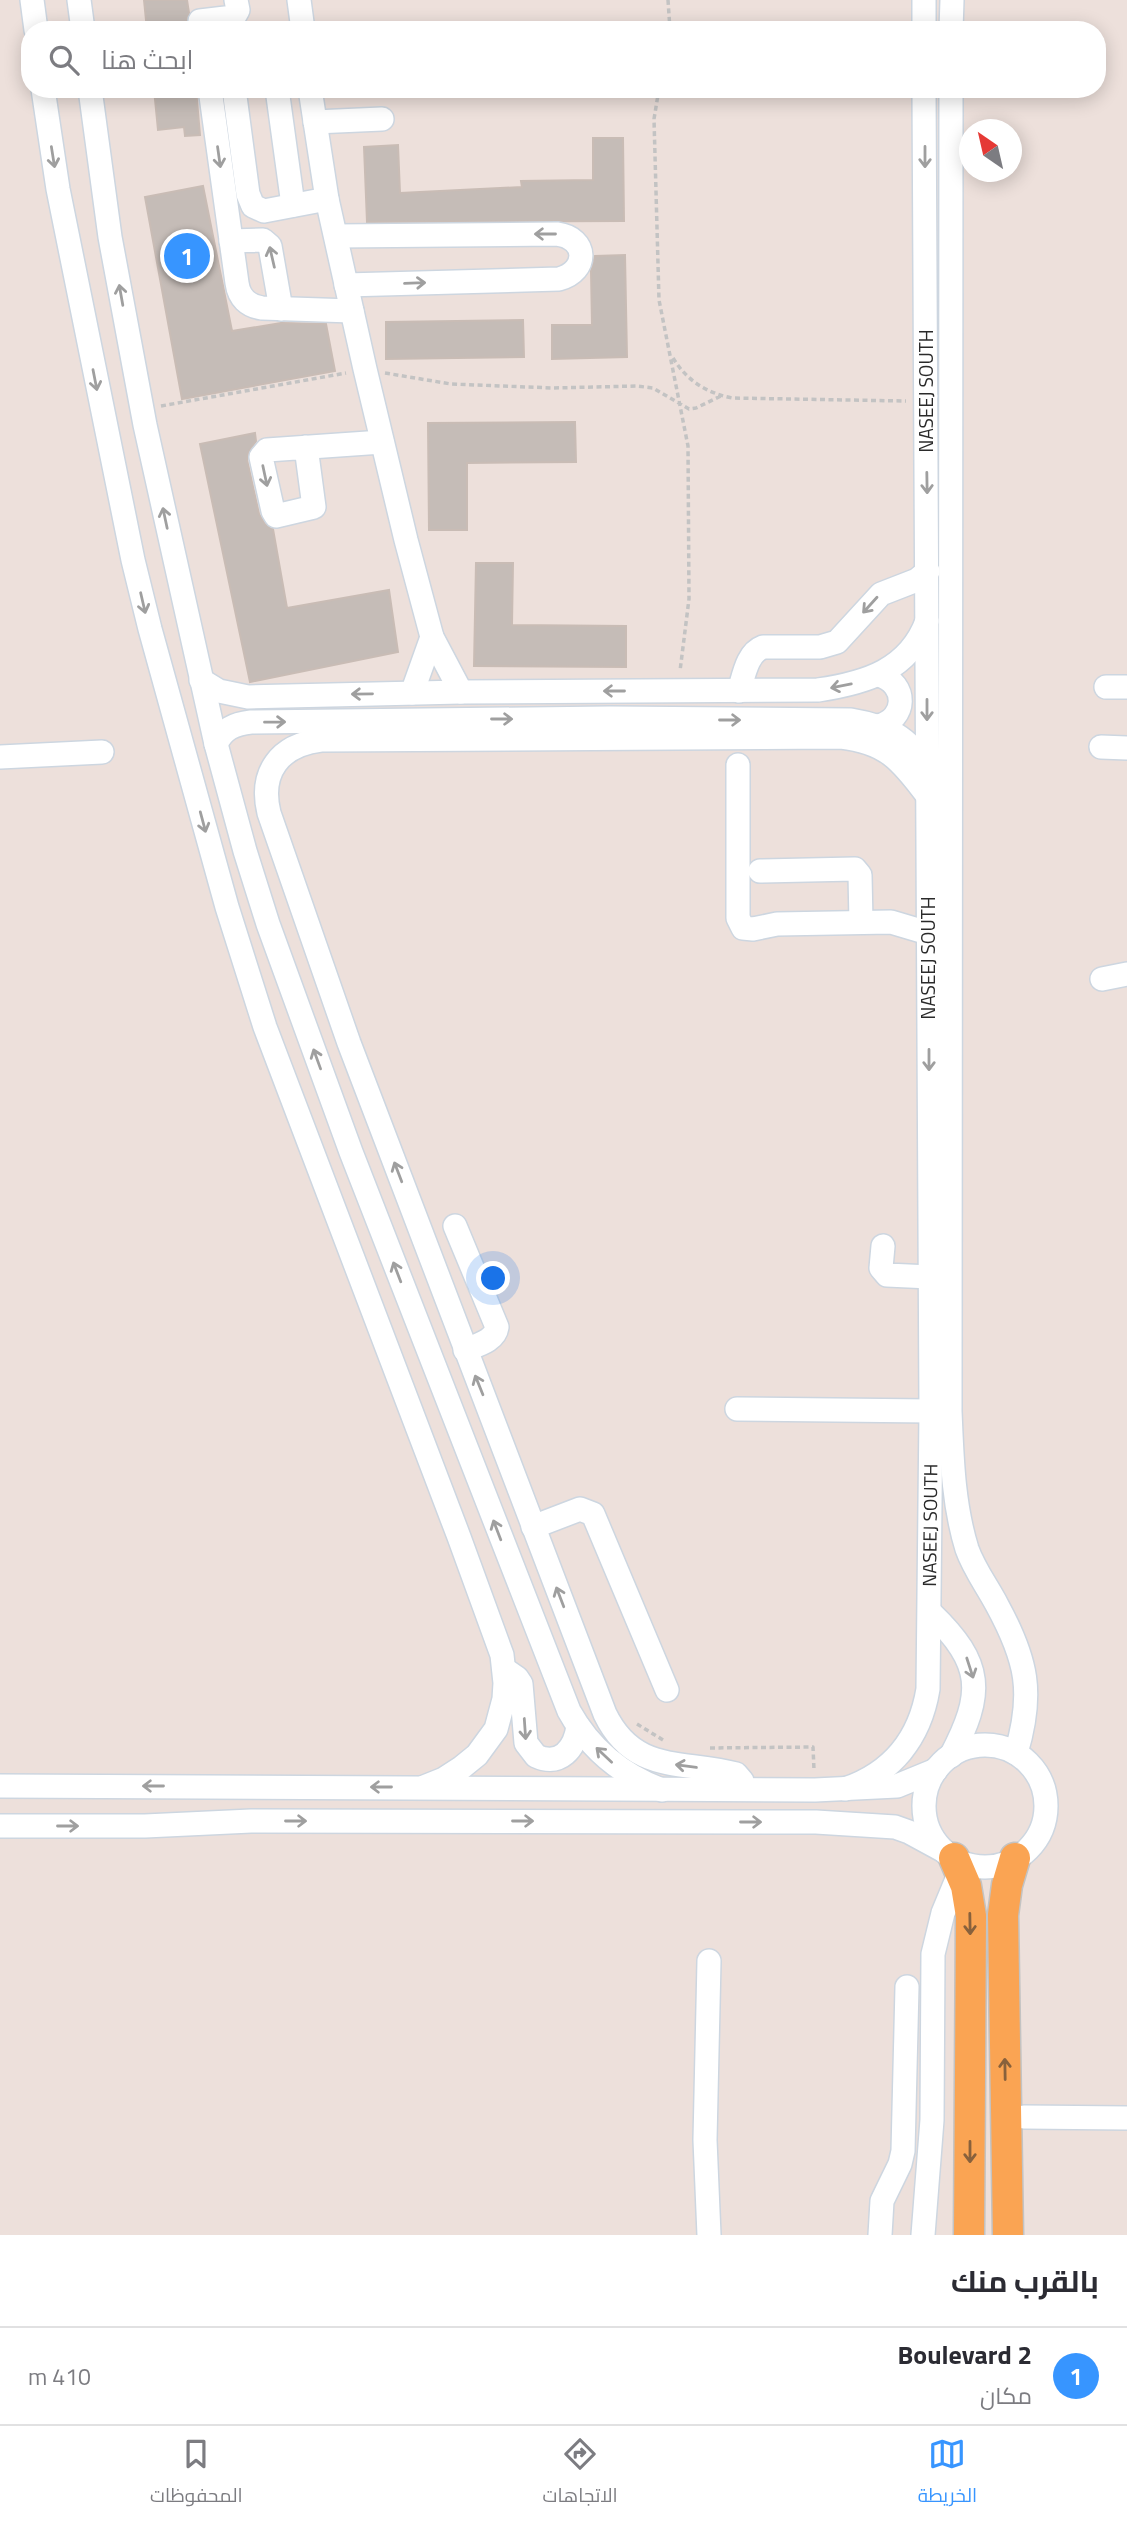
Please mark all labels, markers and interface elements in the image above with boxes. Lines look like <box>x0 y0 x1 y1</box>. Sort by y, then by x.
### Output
search box <box>21 21 1106 98</box>
text: ابحث هنا <box>101 40 194 79</box>
icon: search <box>45 41 83 79</box>
north arrow <box>959 119 1022 182</box>
one-way arrow <box>47 145 60 168</box>
one-way arrow <box>213 145 226 168</box>
one-way arrow <box>918 146 932 169</box>
one-way arrow <box>534 228 557 241</box>
pin: 1 <box>164 230 210 282</box>
one-way arrow <box>265 246 279 269</box>
one-way arrow <box>403 276 426 290</box>
one-way arrow <box>114 284 127 307</box>
street label: NASEEJ SOUTH <box>911 330 940 452</box>
one-way arrow <box>89 368 103 391</box>
one-way arrow <box>259 464 273 487</box>
one-way arrow <box>920 471 934 494</box>
one-way arrow <box>158 507 171 530</box>
one-way arrow <box>137 591 151 614</box>
one-way arrow <box>862 596 878 614</box>
one-way arrow <box>830 680 853 694</box>
one-way arrow <box>603 684 626 698</box>
one-way arrow <box>351 687 374 701</box>
one-way arrow <box>920 699 934 722</box>
one-way arrow <box>490 712 513 726</box>
one-way arrow <box>718 713 741 727</box>
one-way arrow <box>263 715 286 728</box>
one-way arrow <box>197 810 210 833</box>
street label: NASEEJ SOUTH <box>913 897 942 1019</box>
one-way arrow <box>310 1048 323 1070</box>
one-way arrow <box>922 1049 936 1072</box>
one-way arrow <box>390 1162 403 1184</box>
your location <box>476 1261 510 1295</box>
one-way arrow <box>390 1262 403 1283</box>
one-way arrow <box>471 1375 484 1396</box>
street label: NASEEJ SOUTH <box>914 1463 944 1587</box>
one-way arrow <box>490 1519 503 1541</box>
one-way arrow <box>553 1587 566 1609</box>
one-way arrow <box>964 1656 977 1678</box>
one-way arrow <box>519 1717 532 1740</box>
one-way arrow <box>596 1747 613 1764</box>
one-way arrow <box>675 1760 698 1773</box>
one-way arrow <box>142 1779 165 1793</box>
one-way arrow <box>370 1780 393 1794</box>
one-way arrow <box>284 1814 307 1828</box>
one-way arrow <box>511 1814 534 1828</box>
one-way arrow <box>739 1815 762 1829</box>
one-way arrow <box>56 1819 79 1833</box>
one-way arrow <box>964 1912 977 1935</box>
one-way arrow <box>998 2058 1012 2081</box>
one-way arrow <box>963 2140 976 2163</box>
text: بالقرب منك <box>951 2258 1099 2304</box>
text: Boulevard 2 <box>898 2335 1032 2374</box>
text: 410 m <box>28 2359 91 2394</box>
text: 1 <box>1070 2359 1082 2394</box>
text: مكان <box>980 2378 1032 2413</box>
tab: المحفوظات <box>150 2435 243 2513</box>
tab: الاتجاهات <box>542 2435 618 2513</box>
tab: الخريطة <box>918 2435 977 2513</box>

